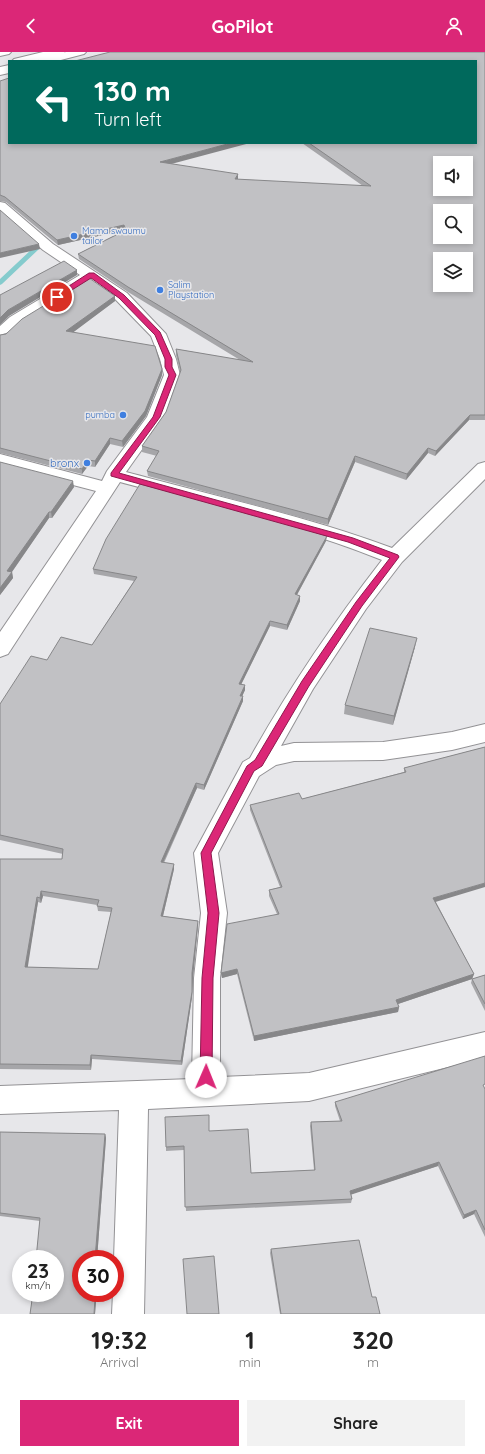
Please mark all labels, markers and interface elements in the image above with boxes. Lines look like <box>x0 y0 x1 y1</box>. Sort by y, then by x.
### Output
icon: back <box>20 15 42 37</box>
text: GoPilot <box>211 15 274 38</box>
icon: person <box>443 15 465 37</box>
text: 130 m <box>94 73 171 108</box>
icon: left <box>28 76 80 128</box>
text: Turn left <box>94 108 162 131</box>
map controls <box>433 156 473 292</box>
button: sound <box>433 156 473 196</box>
button: search <box>433 204 473 244</box>
place label: Mama swaumu tailor <box>82 225 146 246</box>
marker: Mama swaumu tailor <box>69 231 79 241</box>
button: layers <box>433 252 473 292</box>
place label: Salim Playstation <box>168 279 214 300</box>
pin <box>40 280 74 314</box>
marker: Salim Playstation <box>155 285 165 295</box>
icon: arrive <box>46 286 68 308</box>
place label: pumba <box>85 409 115 420</box>
marker: pumba <box>118 410 128 420</box>
place label: bronx <box>50 456 79 470</box>
marker: bronx <box>82 458 92 468</box>
position arrow <box>185 1056 227 1098</box>
speed limit sign: 30 <box>72 1250 124 1302</box>
text: 23 <box>27 1258 49 1283</box>
text: km/h <box>25 1279 51 1292</box>
text: 19:32 <box>91 1325 147 1355</box>
text: 1 <box>245 1325 255 1355</box>
text: 320 <box>352 1325 394 1355</box>
text: Arrival <box>100 1354 139 1370</box>
text: min <box>239 1354 261 1370</box>
text: m <box>367 1354 379 1370</box>
button: Exit <box>20 1400 239 1446</box>
button: Share <box>247 1400 465 1446</box>

